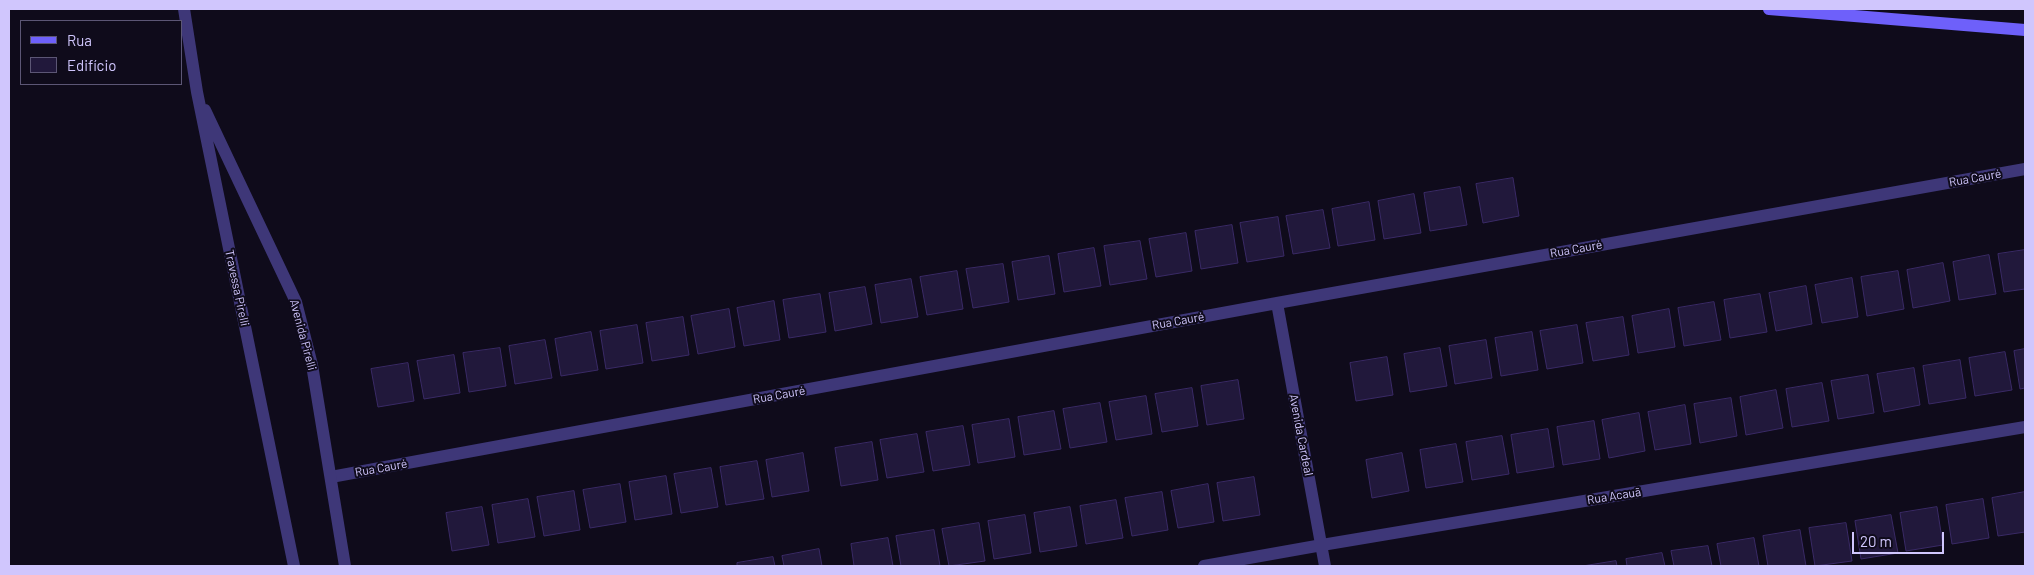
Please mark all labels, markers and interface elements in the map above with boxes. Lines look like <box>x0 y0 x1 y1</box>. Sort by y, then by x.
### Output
legend <box>20 20 182 85</box>
text: Rua <box>67 31 92 49</box>
text: Edifício <box>67 56 116 74</box>
street label: Rua Cauré <box>1948 166 2002 190</box>
street label: Rua Cauré <box>1549 237 1603 261</box>
street label: Travessa Pirelli <box>222 248 252 328</box>
street label: Avenida Pirelli <box>287 298 319 372</box>
street label: Rua Cauré <box>1151 309 1205 333</box>
street label: Rua Cauré <box>752 383 806 407</box>
street label: Avenida Cardeal <box>1286 393 1316 477</box>
street label: Rua Cauré <box>354 456 408 480</box>
street label: Rua Acauã <box>1586 485 1642 507</box>
scale bar <box>1854 522 1946 554</box>
text: 20 m <box>1860 532 1892 550</box>

